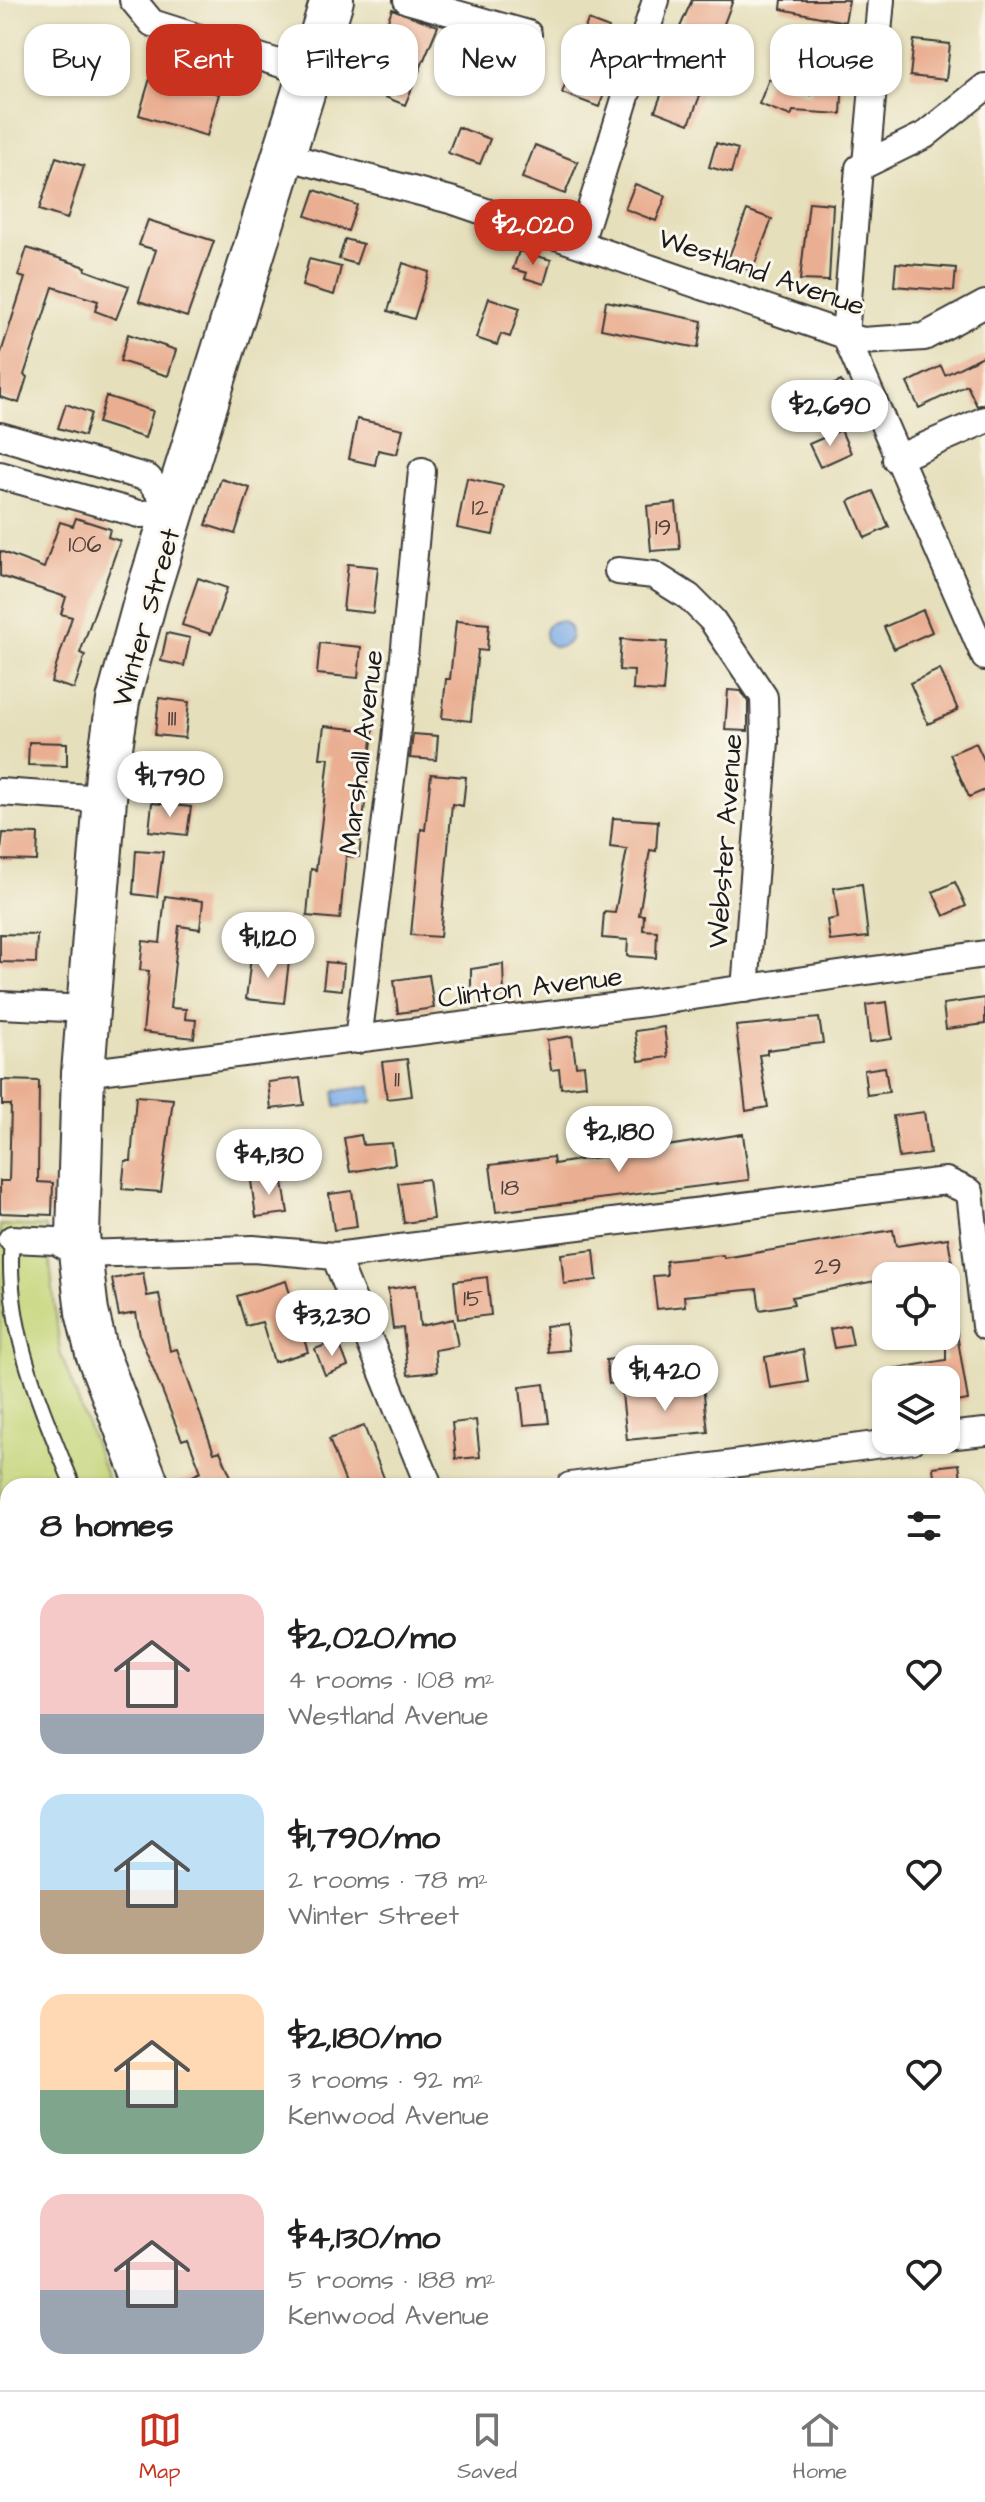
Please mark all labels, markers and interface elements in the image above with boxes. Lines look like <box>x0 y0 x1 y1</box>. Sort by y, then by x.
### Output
chip: Buy <box>24 24 130 96</box>
chip: Rent <box>146 24 262 96</box>
chip: Filters <box>278 24 418 96</box>
chip: New <box>434 24 545 96</box>
chip: Apartment <box>561 24 754 96</box>
chip: House <box>770 24 902 96</box>
pin: $2,020 <box>468 199 598 267</box>
text: $2,020 <box>492 207 574 243</box>
street label: Westland Avenue <box>653 219 870 326</box>
pin: $2,690 <box>765 380 895 448</box>
text: $2,690 <box>789 388 871 424</box>
house number: 12 <box>472 491 489 525</box>
house number: 19 <box>655 511 671 545</box>
street label: Winter Street <box>102 523 191 711</box>
house number: 106 <box>68 528 102 562</box>
street label: Marshall Avenue <box>330 648 393 857</box>
house number: 111 <box>167 702 177 736</box>
street label: Webster Avenue <box>699 732 752 950</box>
pin: $1,790 <box>105 751 235 819</box>
text: $1,790 <box>135 759 205 795</box>
pin: $1,120 <box>203 912 333 980</box>
text: $1,120 <box>239 920 297 956</box>
street label: Clinton Avenue <box>436 957 625 1018</box>
house number: 11 <box>394 1063 400 1097</box>
pin: $2,180 <box>554 1106 684 1174</box>
text: $2,180 <box>584 1114 654 1150</box>
pin: $4,130 <box>204 1129 334 1197</box>
text: $4,130 <box>234 1137 304 1173</box>
house number: 18 <box>501 1171 519 1205</box>
house number: 29 <box>814 1250 842 1284</box>
map controls <box>872 1262 960 1454</box>
button: locate <box>872 1262 960 1350</box>
house number: 15 <box>463 1282 483 1316</box>
pin: $3,230 <box>267 1290 397 1358</box>
text: $3,230 <box>294 1298 370 1334</box>
pin: $1,420 <box>600 1345 730 1413</box>
text: $1,420 <box>629 1353 701 1389</box>
button: layers <box>872 1366 960 1454</box>
text: 8 homes <box>40 1502 174 1550</box>
icon: filters <box>902 1504 946 1548</box>
text: $2,020/mo <box>288 1614 456 1662</box>
icon: home <box>104 1626 200 1722</box>
icon: heart <box>902 1652 946 1696</box>
text: 4 rooms · 108 m² <box>288 1662 494 1698</box>
text: Westland Avenue <box>288 1698 489 1734</box>
text: $1,790/mo <box>288 1814 440 1862</box>
icon: home <box>104 1826 200 1922</box>
icon: heart <box>902 1852 946 1896</box>
text: 2 rooms · 78 m² <box>288 1862 488 1898</box>
text: Winter Street <box>288 1898 459 1934</box>
text: $2,180/mo <box>288 2014 441 2062</box>
icon: home <box>104 2026 200 2122</box>
icon: heart <box>902 2052 946 2096</box>
text: 3 rooms · 92 m² <box>288 2062 483 2098</box>
text: Kenwood Avenue <box>288 2098 489 2134</box>
text: $4,130/mo <box>288 2214 440 2262</box>
icon: home <box>104 2226 200 2322</box>
icon: heart <box>902 2252 946 2296</box>
text: 5 rooms · 188 m² <box>288 2262 496 2298</box>
text: Kenwood Avenue <box>288 2298 489 2334</box>
tab: Map <box>138 2408 182 2487</box>
tab: Saved <box>457 2408 517 2487</box>
tab: Home <box>793 2408 847 2487</box>

